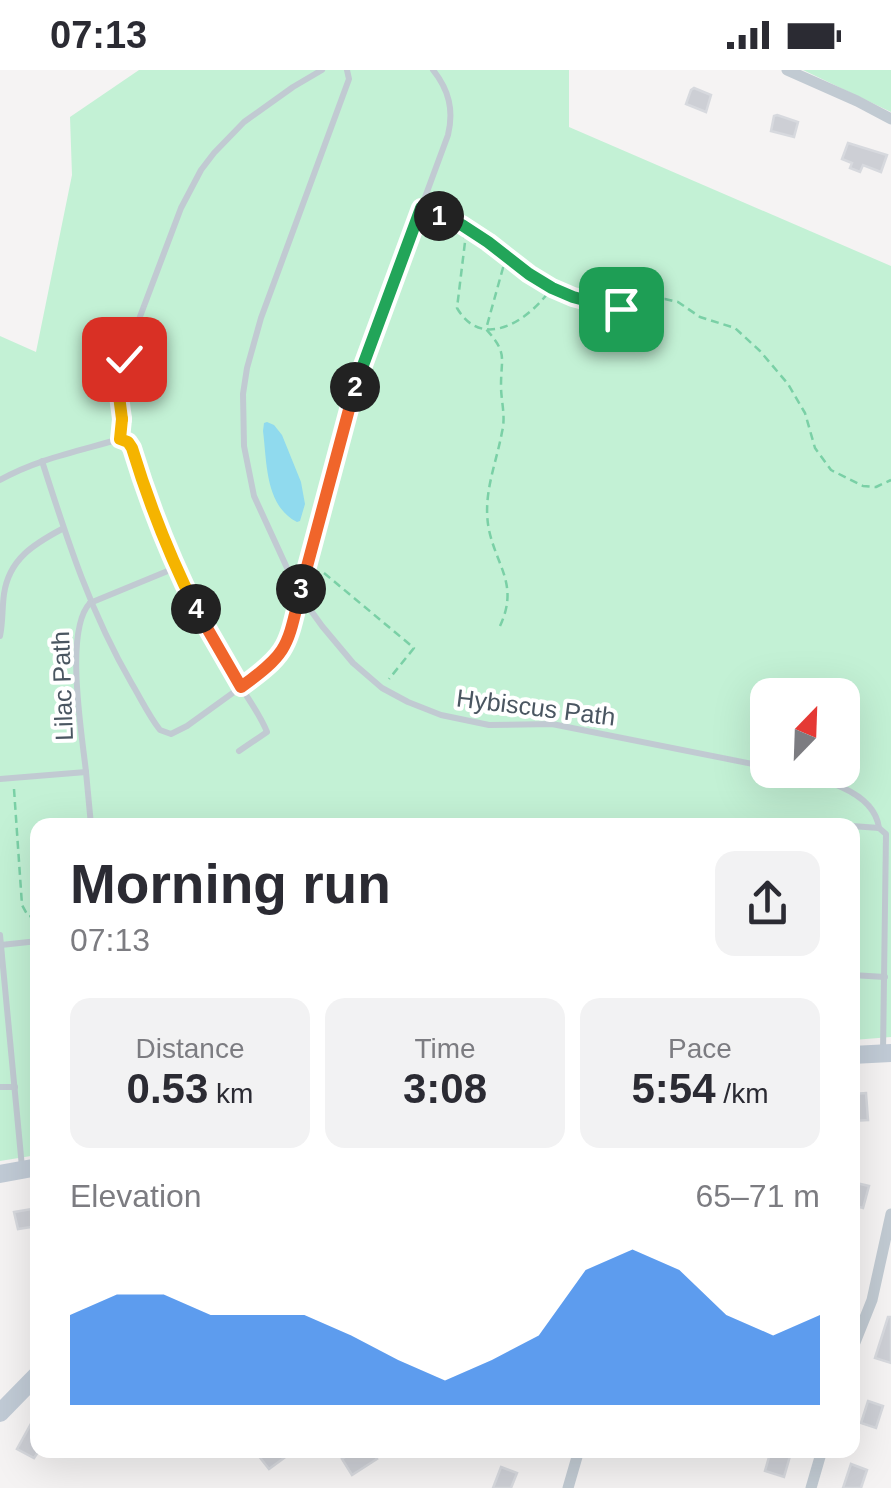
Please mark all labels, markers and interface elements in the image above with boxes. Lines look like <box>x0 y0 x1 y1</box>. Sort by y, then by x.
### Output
text: 07:13 <box>50 14 147 56</box>
pin: 1 <box>414 191 464 241</box>
text: 1 <box>431 200 447 231</box>
pin <box>579 267 664 352</box>
icon: arrive <box>594 282 649 337</box>
pin <box>82 317 167 402</box>
icon: check <box>97 332 152 387</box>
pin: 2 <box>330 362 380 412</box>
text: 2 <box>347 371 363 402</box>
pin: 3 <box>276 564 326 614</box>
text: 3 <box>293 573 309 604</box>
pin: 4 <box>171 584 221 634</box>
text: 4 <box>188 593 204 624</box>
street label: Lilac Path <box>46 631 78 741</box>
north arrow <box>750 678 860 788</box>
map controls <box>750 678 860 788</box>
street label: Hybiscus Path <box>455 683 617 731</box>
button: share <box>715 851 820 956</box>
text: Morning run <box>70 853 391 915</box>
text: 07:13 <box>70 922 150 958</box>
text: Distance <box>136 1033 244 1064</box>
text: Time <box>414 1033 476 1064</box>
text: Pace <box>668 1033 732 1064</box>
text: 0.53 <box>127 1065 208 1112</box>
text: 3:08 <box>403 1065 487 1112</box>
text: 5:54 <box>632 1065 716 1112</box>
text: km <box>208 1078 253 1109</box>
text: /km <box>716 1078 768 1109</box>
text: Elevation <box>70 1178 202 1214</box>
text: 65–71 m <box>695 1178 820 1214</box>

